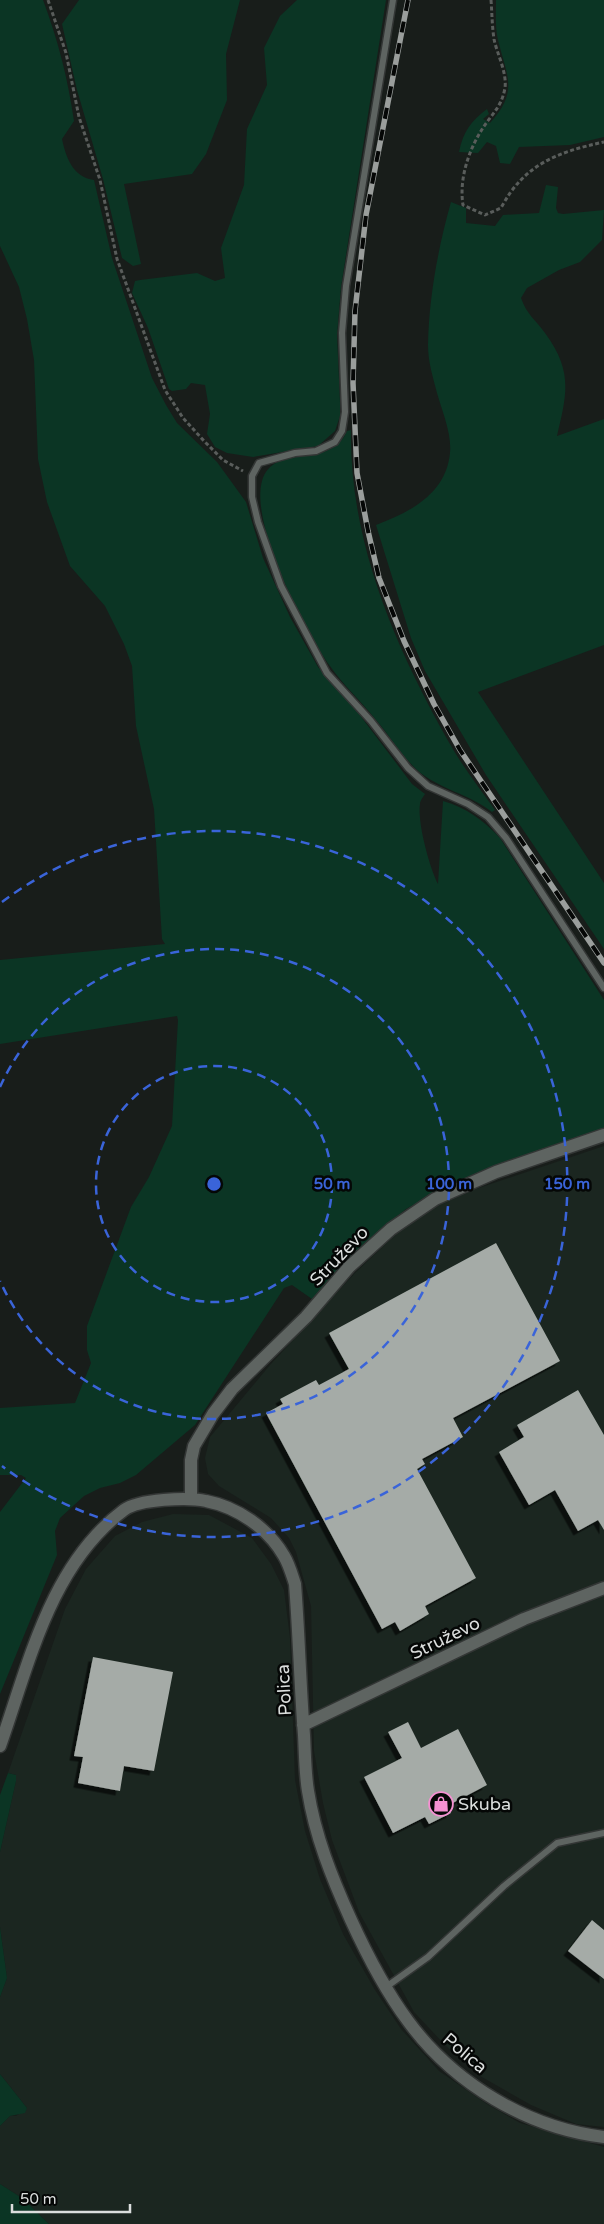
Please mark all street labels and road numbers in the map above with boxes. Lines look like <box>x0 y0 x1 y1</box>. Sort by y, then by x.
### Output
street label: Struževo <box>305 1221 373 1291</box>
street label: Struževo <box>407 1612 484 1664</box>
street label: Polica <box>272 1664 296 1716</box>
street label: Polica <box>438 2028 492 2078</box>

